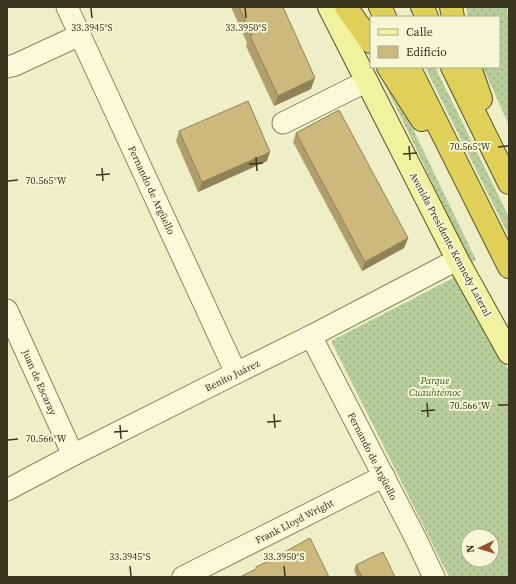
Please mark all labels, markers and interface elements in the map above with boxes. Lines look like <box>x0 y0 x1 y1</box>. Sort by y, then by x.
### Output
legend <box>370 16 500 68</box>
text: 33.3945°S <box>71 21 113 34</box>
text: 33.3950°S <box>225 21 267 34</box>
text: Calle <box>406 24 433 40</box>
text: Edificio <box>406 44 447 60</box>
text: 70.565°W <box>450 140 491 153</box>
street label: Fernando de Argüello <box>125 144 178 237</box>
street label: Avenida Presidente Kennedy Lateral <box>407 170 494 318</box>
text: 70.565°W <box>26 174 67 187</box>
street label: Juan de Escaray <box>19 347 60 418</box>
street label: Benito Juárez <box>203 356 262 394</box>
park label: Parque Cuauhtémoc <box>409 374 462 399</box>
text: 70.566°W <box>450 399 491 412</box>
street label: Fernando de Argüello <box>345 410 401 503</box>
text: 70.566°W <box>26 432 67 445</box>
street label: Frank Lloyd Wright <box>253 496 336 547</box>
north arrow <box>460 528 500 568</box>
text: N <box>463 544 478 553</box>
text: 33.3945°S <box>109 550 151 563</box>
text: 33.3950°S <box>263 550 305 563</box>

